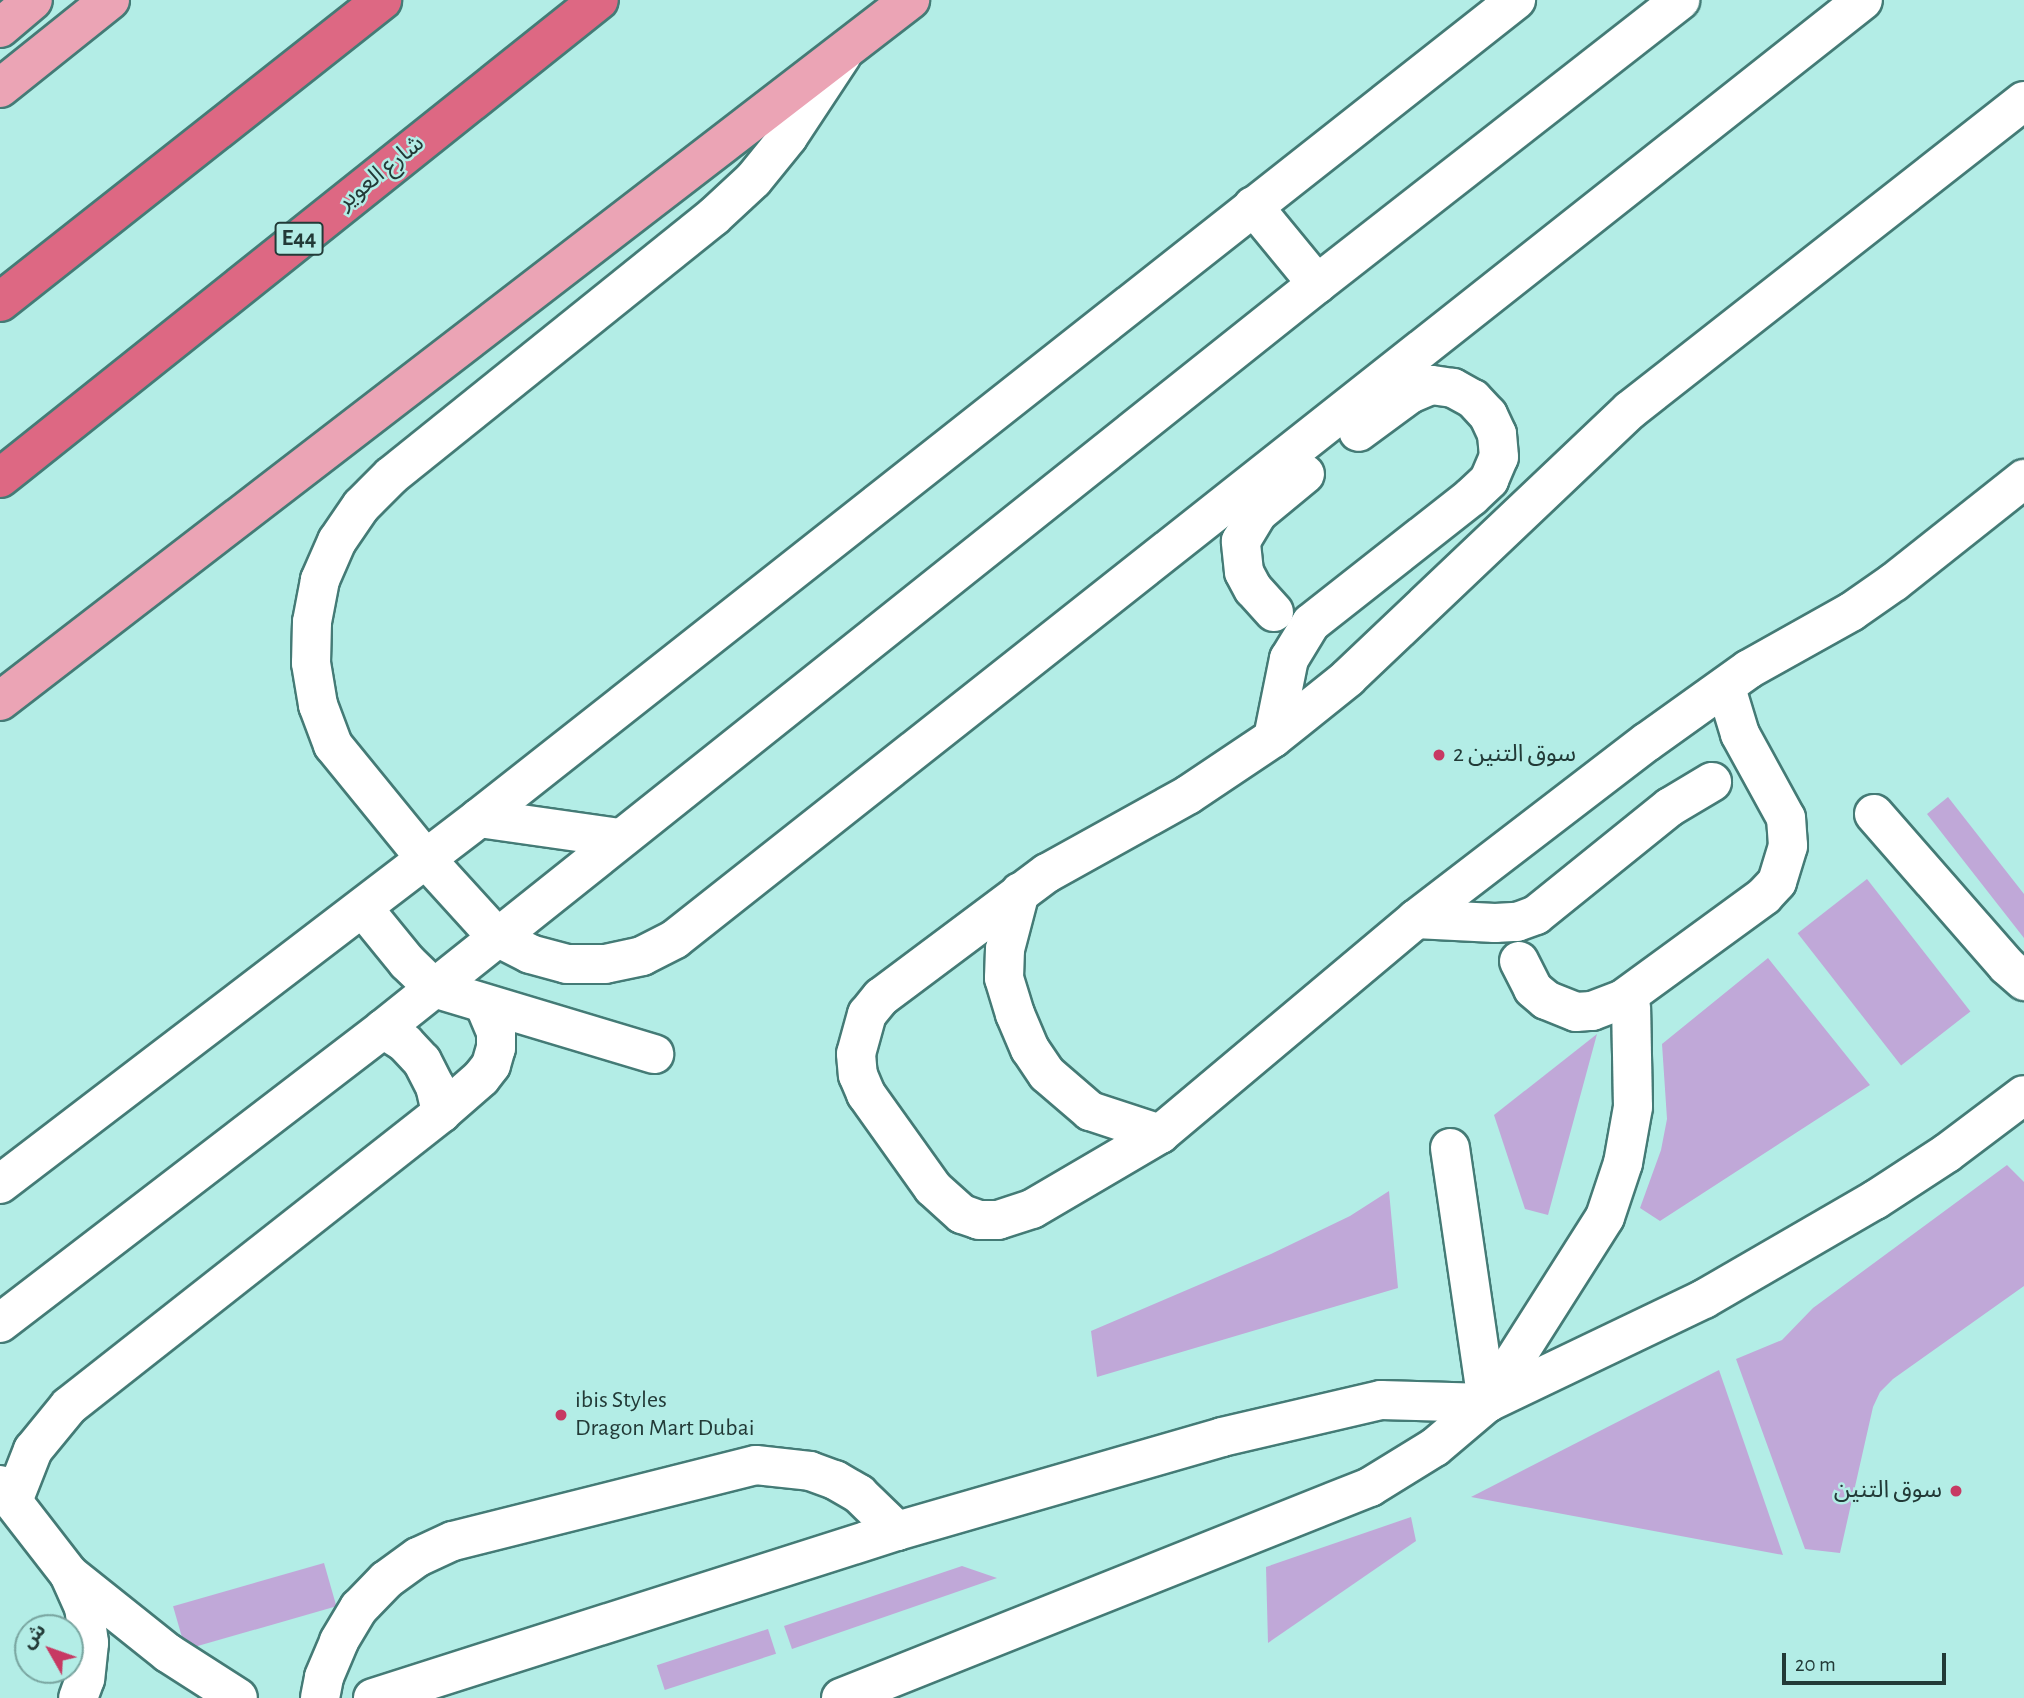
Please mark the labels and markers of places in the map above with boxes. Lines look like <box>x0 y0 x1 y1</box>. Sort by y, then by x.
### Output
place label: سوق التنين 2 <box>1453 741 1576 769</box>
marker: سوق التنين 2 <box>1431 747 1447 763</box>
place label: ibis Styles Dragon Mart Dubai <box>575 1387 755 1443</box>
marker: ibis Styles Dragon Mart Dubai <box>553 1407 569 1423</box>
place label: سوق التنين <box>1834 1477 1942 1505</box>
marker: سوق التنين <box>1948 1483 1964 1499</box>

